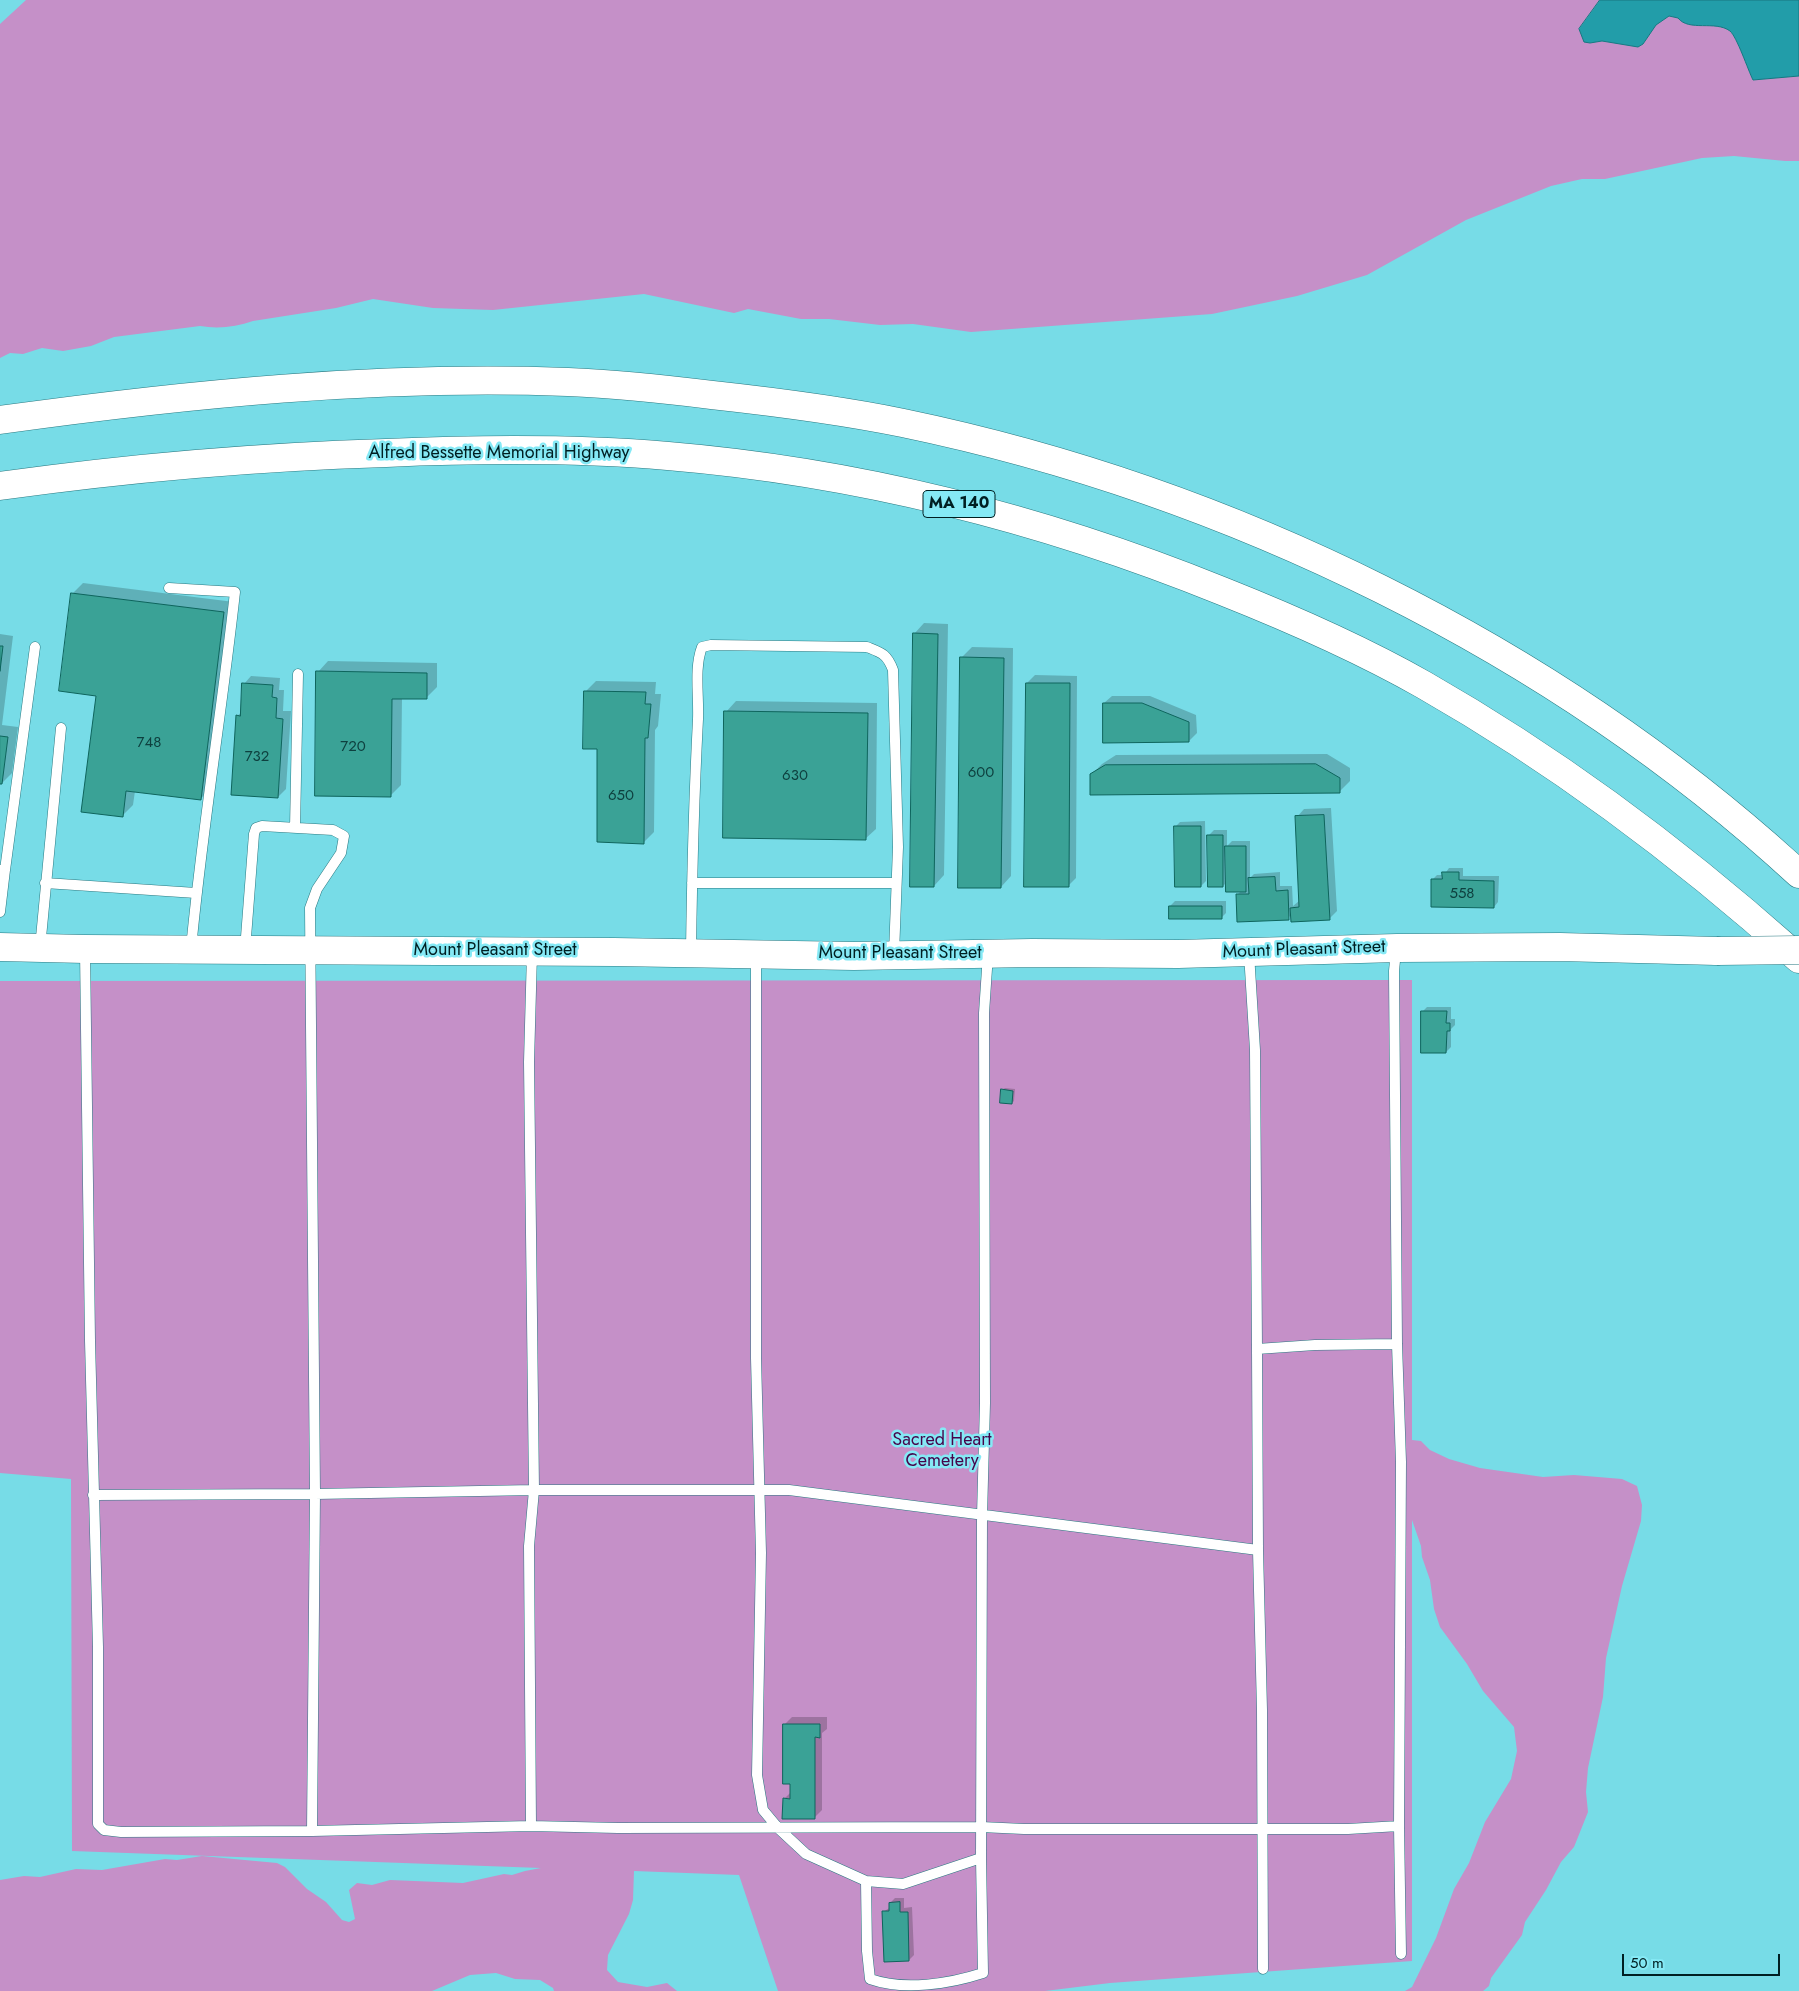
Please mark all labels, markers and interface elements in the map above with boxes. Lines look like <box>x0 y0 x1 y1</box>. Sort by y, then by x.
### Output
street label: Alfred Bessette Memorial Highway <box>368 443 630 465</box>
road number: MA 140 <box>923 490 995 518</box>
house number: 748 <box>137 734 161 752</box>
house number: 720 <box>340 738 366 756</box>
house number: 732 <box>245 748 269 766</box>
house number: 600 <box>968 764 994 782</box>
house number: 630 <box>782 767 808 785</box>
house number: 650 <box>608 787 634 805</box>
house number: 558 <box>1449 885 1475 903</box>
street label: Mount Pleasant Street <box>1222 936 1386 964</box>
street label: Mount Pleasant Street <box>414 940 576 962</box>
street label: Mount Pleasant Street <box>819 943 981 965</box>
park label: Sacred Heart Cemetery <box>892 1430 992 1472</box>
scale bar <box>1624 1944 1782 1976</box>
text: 50 m <box>1630 1952 1664 1974</box>

